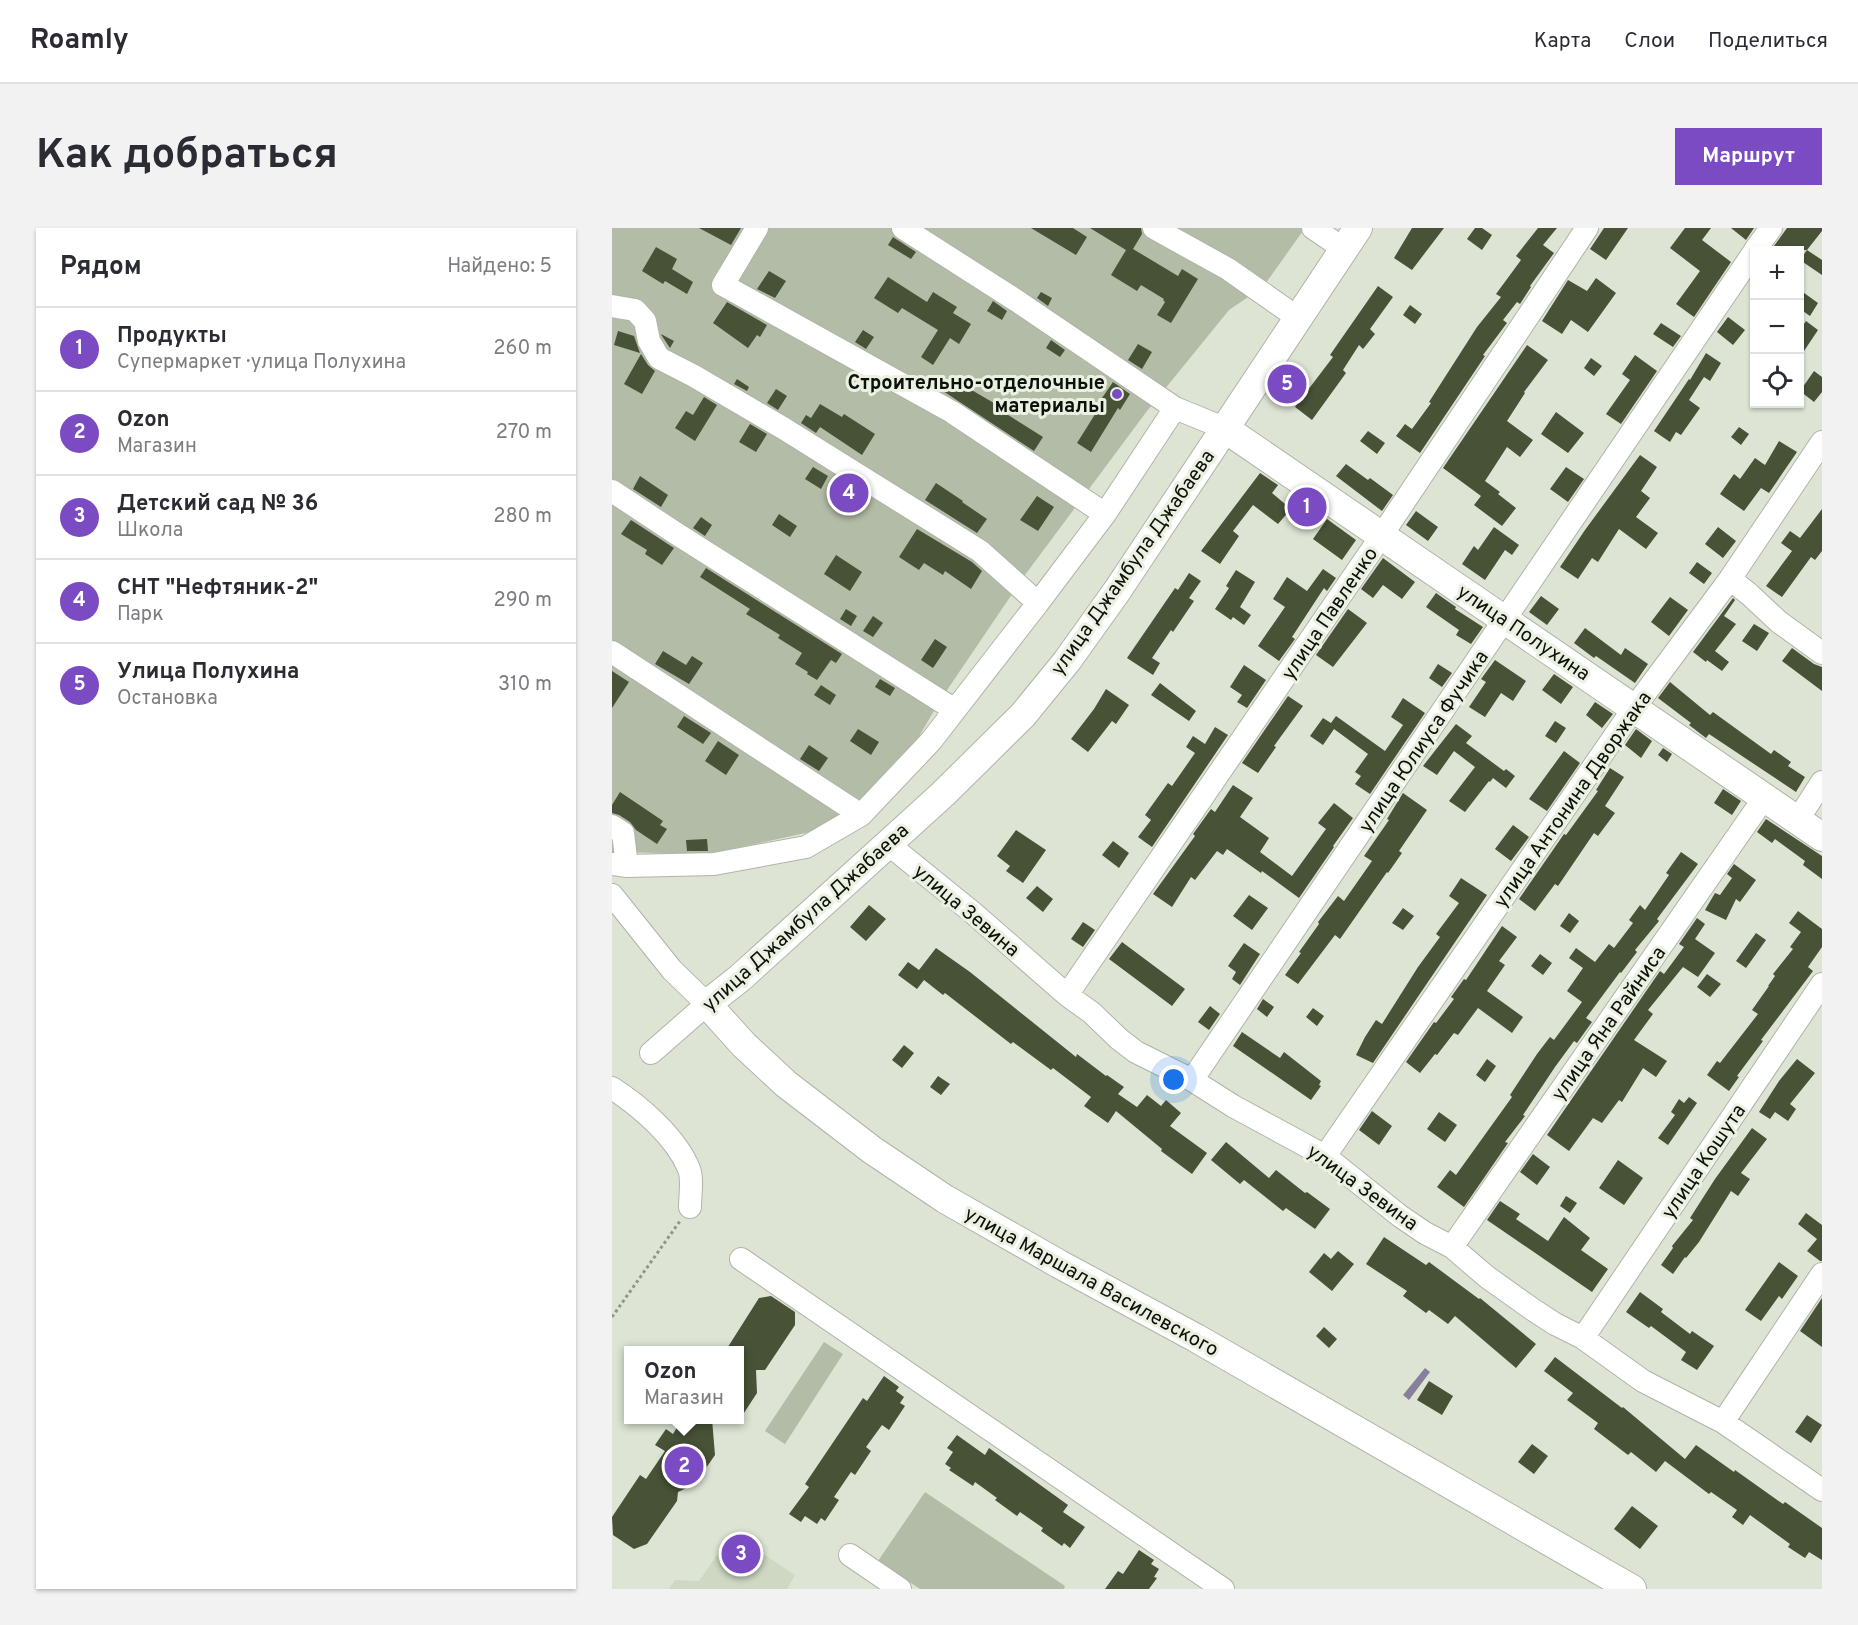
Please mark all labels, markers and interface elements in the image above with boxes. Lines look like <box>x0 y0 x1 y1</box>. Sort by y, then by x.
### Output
text: Roamly <box>30 23 129 59</box>
text: Карта <box>1534 28 1591 55</box>
text: Слои <box>1624 28 1675 55</box>
text: Поделиться <box>1708 28 1828 55</box>
button: Маршрут <box>1675 128 1822 185</box>
text: Как добраться <box>36 130 338 183</box>
map controls <box>1750 246 1804 408</box>
button: + <box>1750 246 1804 300</box>
text: Рядом <box>60 251 142 284</box>
text: Найдено: 5 <box>447 254 552 280</box>
button: − <box>1750 300 1804 354</box>
text: Продукты <box>117 323 227 350</box>
text: 1 <box>76 336 84 362</box>
text: 260 m <box>493 336 552 362</box>
text: Супермаркет · улица Полухина <box>117 350 406 376</box>
button: locate <box>1750 354 1804 408</box>
pin: 5 <box>1268 362 1306 406</box>
place label: Строительно-отделочные материалы <box>847 371 1105 420</box>
marker: Строительно-отделочные материалы <box>1110 387 1124 401</box>
text: Ozon <box>117 407 170 434</box>
text: 2 <box>73 420 86 446</box>
text: 270 m <box>496 420 552 446</box>
text: Магазин <box>117 434 197 460</box>
street label: улица Джамбула Джабаева <box>1046 445 1222 681</box>
pin: 4 <box>830 470 868 516</box>
pin: 1 <box>1288 484 1326 530</box>
text: Детский сад № 36 <box>117 491 318 518</box>
text: 3 <box>74 504 86 530</box>
text: 280 m <box>493 504 552 530</box>
text: Школа <box>117 518 183 544</box>
street label: улица Павленко <box>1277 543 1385 686</box>
text: СНТ "Нефтяник-2" <box>117 575 318 602</box>
street label: улица Полухина <box>1451 579 1595 688</box>
text: 4 <box>73 588 86 614</box>
text: 290 m <box>494 588 552 614</box>
text: Парк <box>117 602 164 628</box>
street label: улица Юлиуса Фучика <box>1354 646 1495 838</box>
text: Улица Полухина <box>117 659 299 686</box>
text: 5 <box>73 672 86 698</box>
text: 310 m <box>498 672 552 698</box>
text: Остановка <box>117 686 218 712</box>
street label: улица Антонина Дворжака <box>1489 687 1658 914</box>
street label: улица Джамбула Джабаева <box>698 819 915 1018</box>
street label: улица Зевина <box>907 859 1024 964</box>
street label: улица Яна Райниса <box>1547 942 1673 1107</box>
your location <box>1159 1065 1188 1094</box>
street label: улица Кошута <box>1657 1100 1753 1225</box>
street label: улица Зевина <box>1301 1140 1423 1238</box>
street label: улица Маршала Василевского <box>959 1202 1223 1364</box>
popup <box>624 1346 744 1424</box>
text: Ozon <box>644 1359 697 1386</box>
text: Магазин <box>644 1386 724 1412</box>
pin: 2 <box>664 1444 704 1488</box>
pin: 3 <box>722 1532 760 1576</box>

